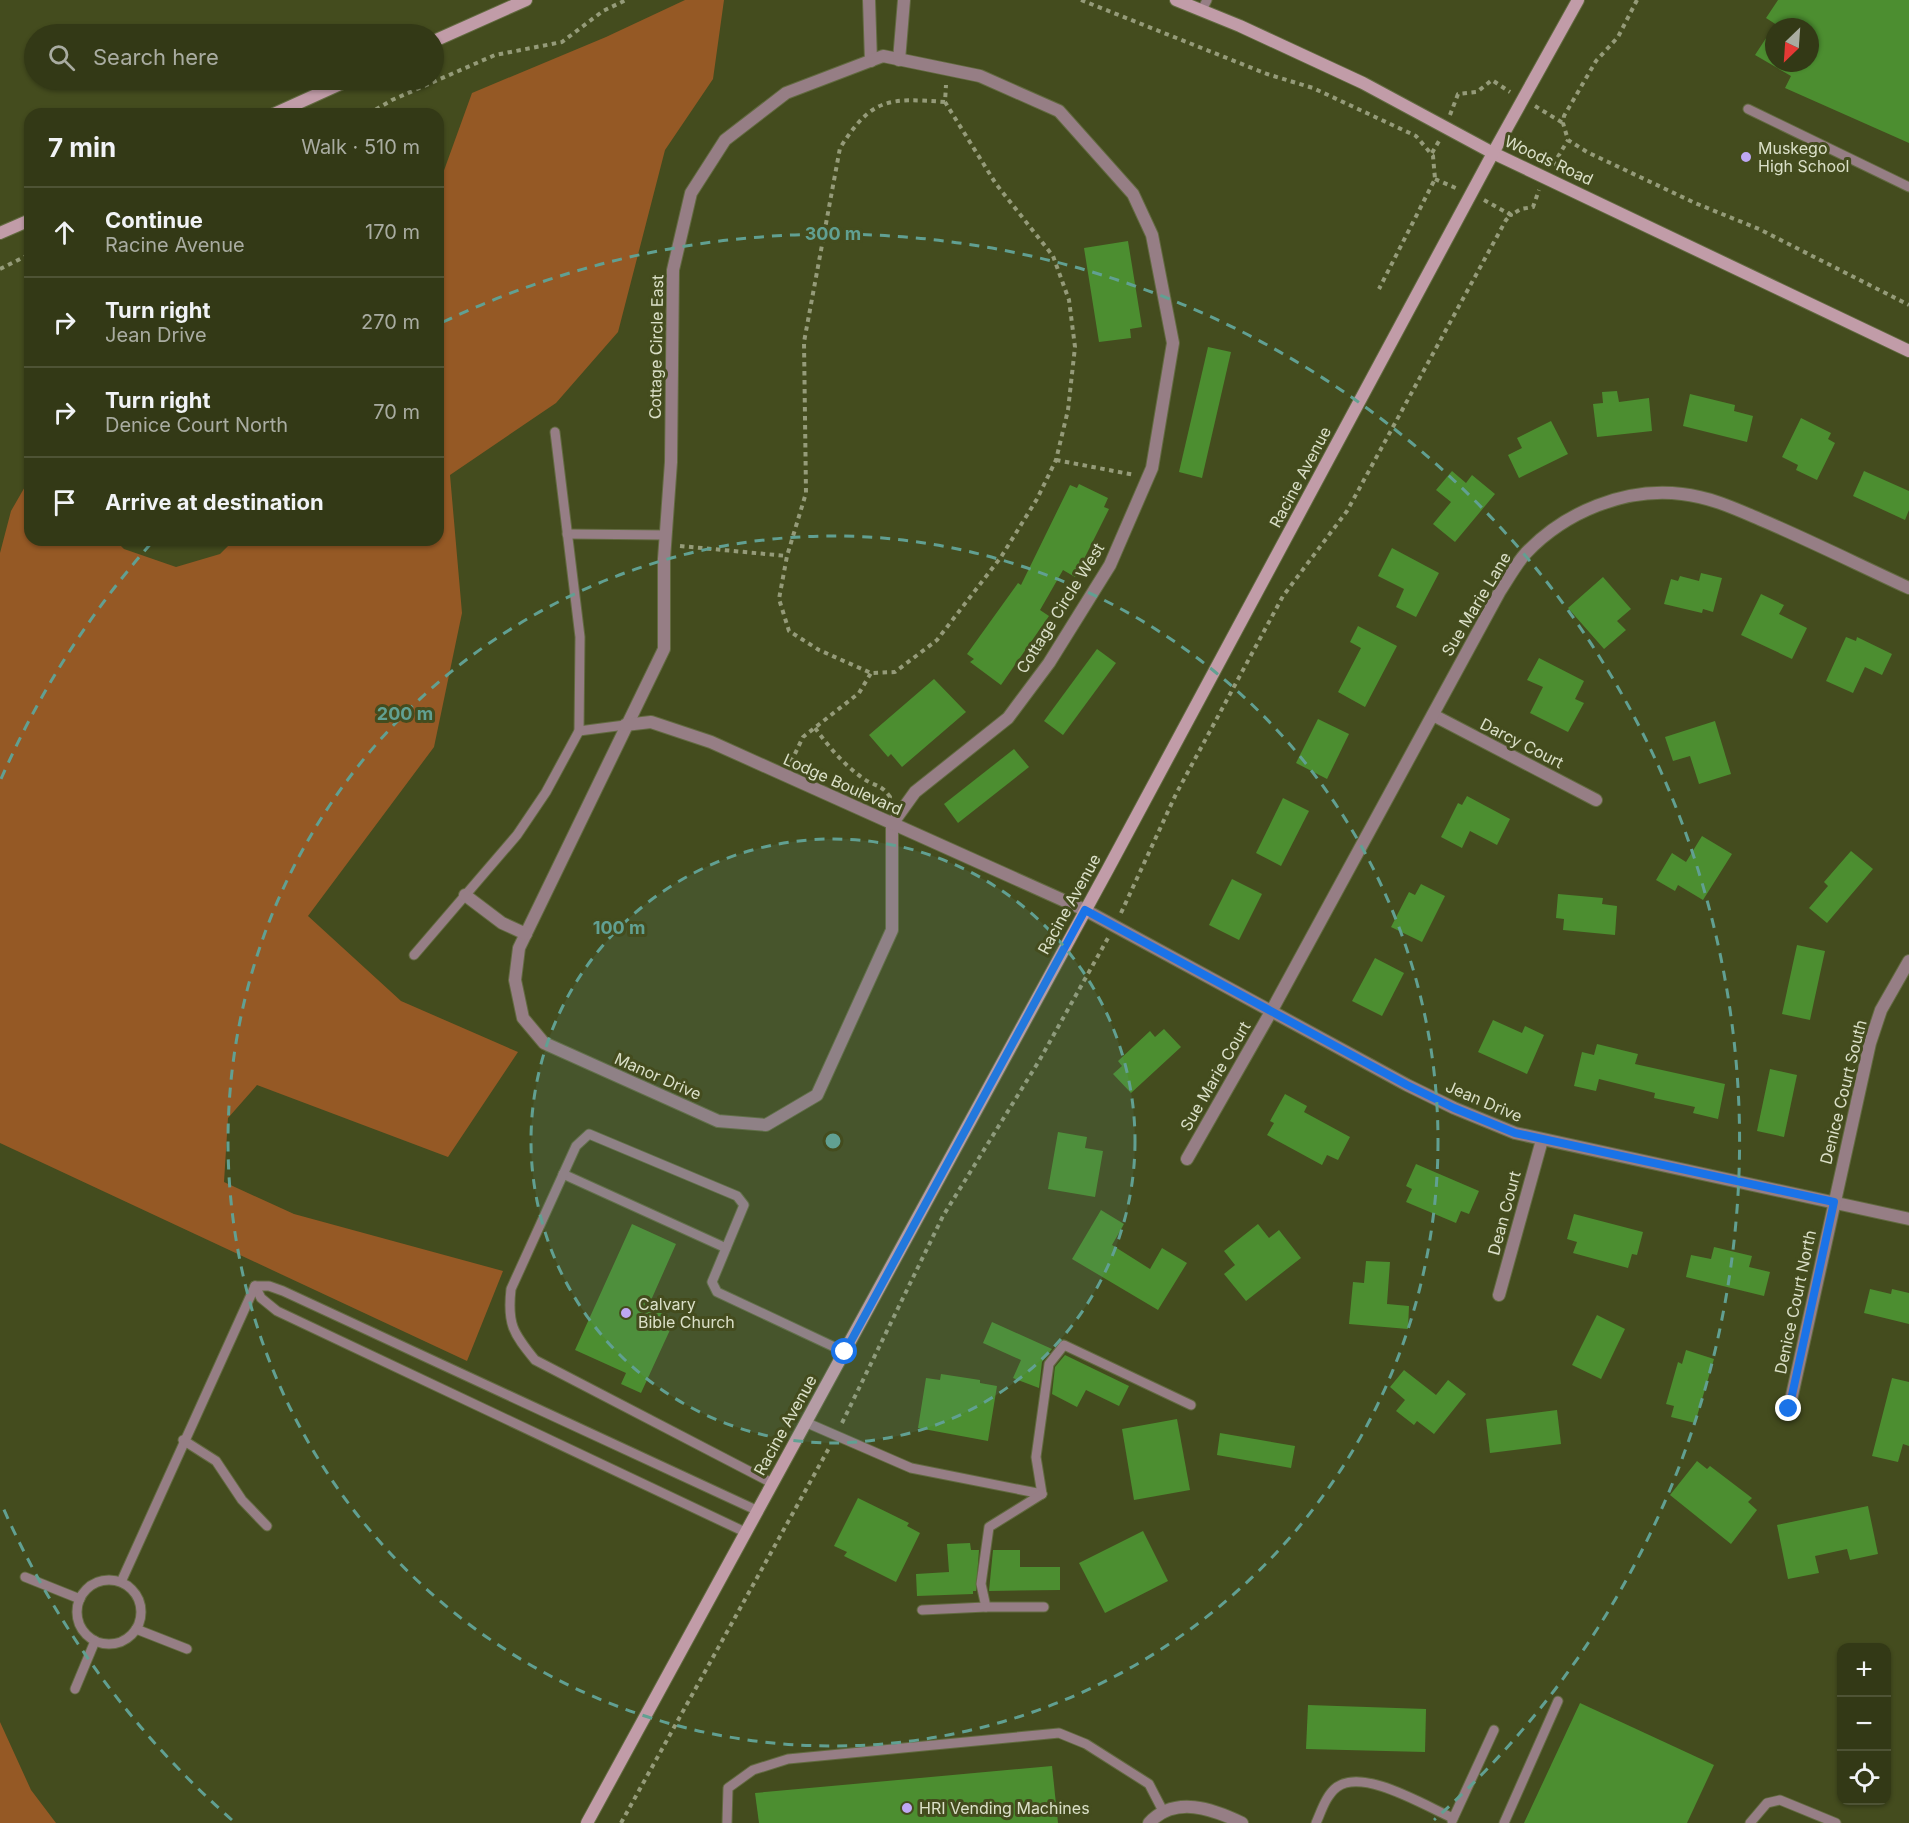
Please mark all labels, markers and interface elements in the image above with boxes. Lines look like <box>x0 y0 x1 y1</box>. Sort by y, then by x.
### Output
north arrow <box>1765 18 1819 72</box>
search box <box>24 24 444 90</box>
icon: search <box>45 41 78 74</box>
text: Search here <box>93 44 219 70</box>
street label: Woods Road <box>1502 131 1596 189</box>
text: 7 min <box>48 132 116 163</box>
text: Walk · 510 m <box>301 135 420 159</box>
place label: Muskego High School <box>1758 138 1849 176</box>
marker: Muskego High School <box>1739 150 1753 164</box>
text: Continue <box>105 207 203 233</box>
icon: ahead <box>48 216 81 249</box>
text: 170 m <box>365 220 420 244</box>
text: 300 m <box>805 223 861 244</box>
text: Racine Avenue <box>105 233 245 257</box>
street label: Cottage Circle East <box>645 275 667 419</box>
text: Turn right <box>105 297 211 323</box>
icon: right <box>48 306 81 339</box>
text: 270 m <box>361 310 420 334</box>
text: Jean Drive <box>105 323 207 347</box>
text: Turn right <box>105 387 211 413</box>
icon: right <box>48 396 81 429</box>
text: 70 m <box>373 400 420 424</box>
text: Denice Court North <box>105 413 288 437</box>
street label: Racine Avenue <box>1265 423 1335 531</box>
icon: arrive <box>48 486 81 519</box>
text: Arrive at destination <box>105 489 324 515</box>
street label: Cottage Circle West <box>1012 539 1108 677</box>
street label: Sue Marie Lane <box>1437 548 1515 660</box>
text: 200 m <box>377 703 433 724</box>
street label: Darcy Court <box>1477 713 1567 773</box>
street label: Lodge Boulevard <box>780 749 906 819</box>
street label: Racine Avenue <box>1033 850 1105 958</box>
text: 100 m <box>593 917 645 938</box>
street label: Sue Marie Court <box>1176 1018 1254 1134</box>
street label: Denice Court South <box>1815 1018 1871 1166</box>
street label: Manor Drive <box>612 1048 704 1104</box>
street label: Jean Drive <box>1443 1076 1525 1126</box>
centre of rings <box>823 1131 843 1151</box>
street label: Dean Court <box>1483 1169 1525 1257</box>
street label: Denice Court North <box>1770 1228 1820 1376</box>
place label: Calvary Bible Church <box>638 1294 735 1332</box>
marker: Calvary Bible Church <box>619 1306 633 1320</box>
route start <box>831 1338 857 1364</box>
street label: Racine Avenue <box>749 1371 821 1479</box>
route end <box>1775 1395 1801 1421</box>
map controls <box>1837 1643 1891 1805</box>
button: + <box>1837 1643 1891 1697</box>
button: − <box>1837 1697 1891 1751</box>
button: locate <box>1837 1751 1891 1805</box>
place label: HRI Vending Machines <box>919 1798 1090 1818</box>
marker: HRI Vending Machines <box>900 1801 914 1815</box>

